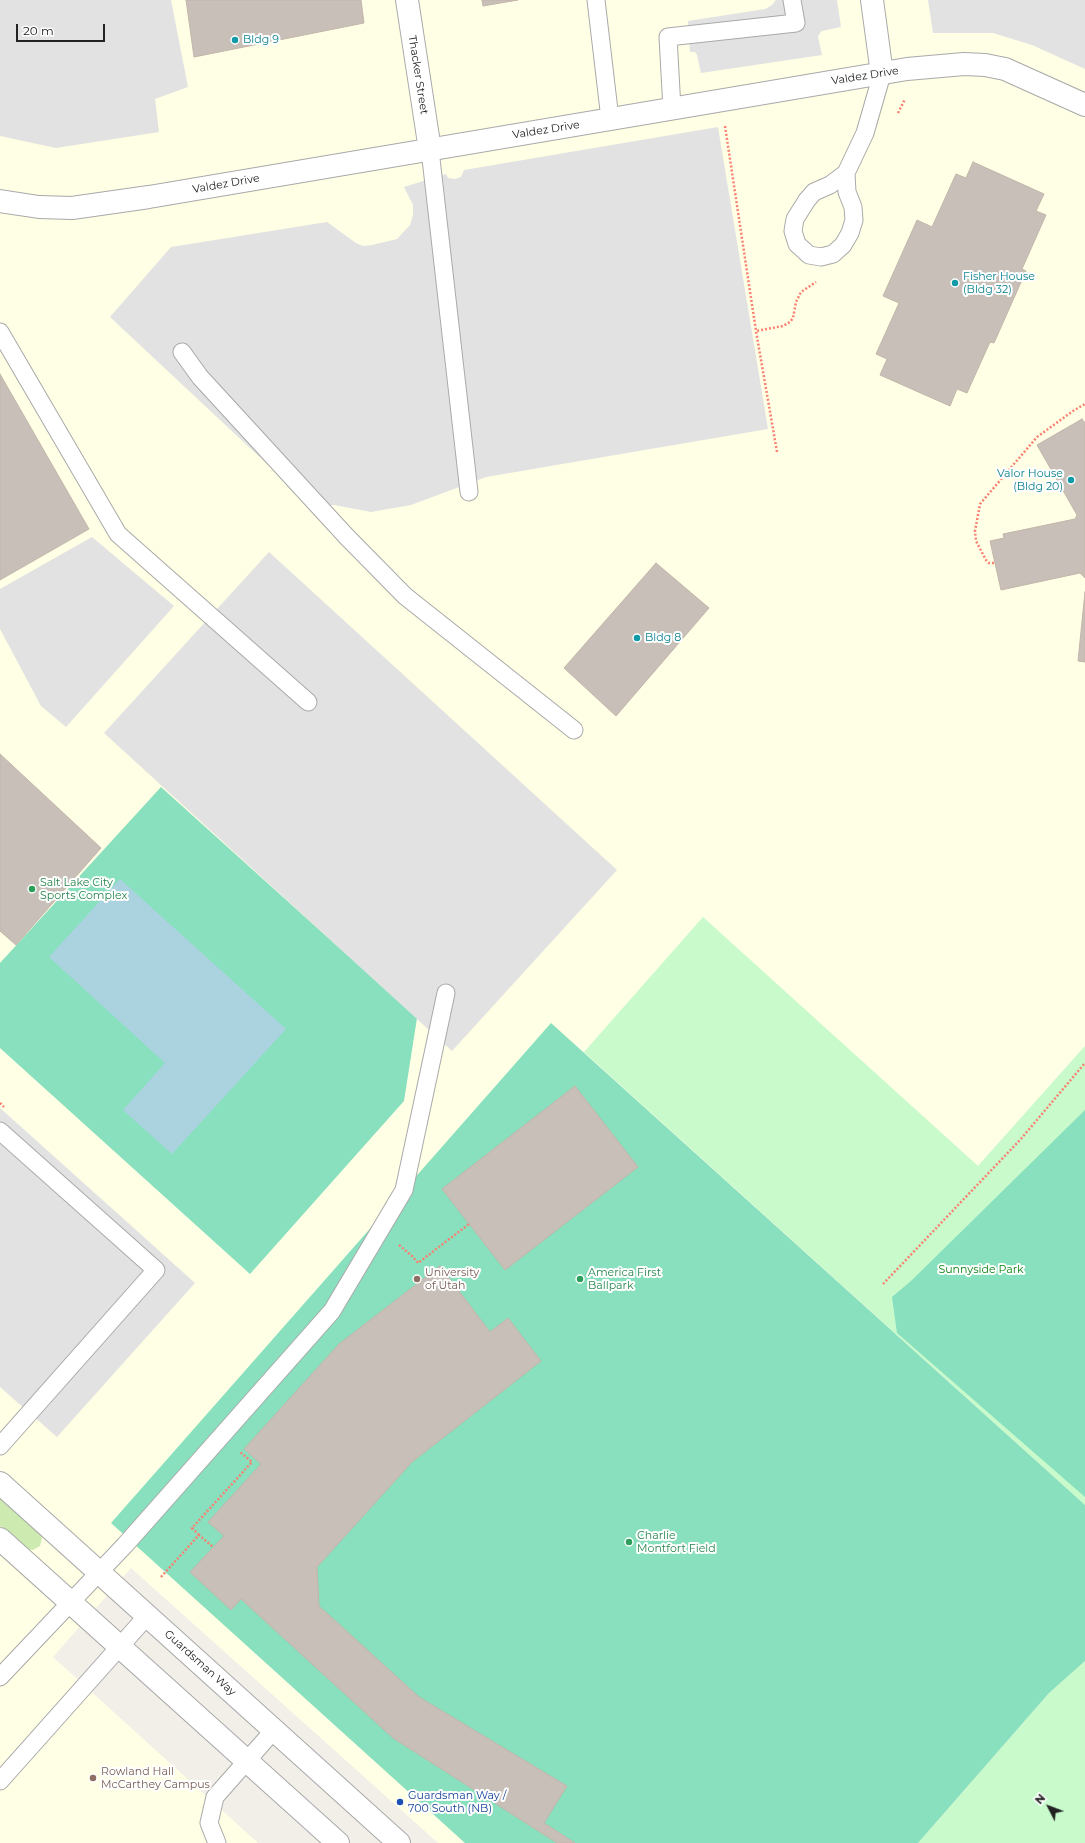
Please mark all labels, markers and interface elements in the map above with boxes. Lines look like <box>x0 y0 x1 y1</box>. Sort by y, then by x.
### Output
scale bar <box>18 16 107 42</box>
text: 20 m <box>23 23 54 38</box>
place label: Bldg 9 <box>243 33 279 47</box>
marker: Bldg 9 <box>230 35 240 45</box>
street label: Thacker Street <box>405 35 431 115</box>
street label: Valdez Drive <box>830 64 900 88</box>
street label: Valdez Drive <box>511 118 581 142</box>
street label: Valdez Drive <box>191 172 261 196</box>
place label: Fisher House (Bldg 32) <box>963 270 1035 296</box>
marker: Fisher House (Bldg 32) <box>950 278 960 288</box>
place label: Valor House (Bldg 20) <box>997 467 1063 493</box>
marker: Valor House (Bldg 20) <box>1066 475 1076 485</box>
place label: Bldg 8 <box>645 631 681 645</box>
marker: Bldg 8 <box>632 633 642 643</box>
place label: Salt Lake City Sports Complex <box>40 876 127 902</box>
marker: Salt Lake City Sports Complex <box>27 884 37 894</box>
park label: Sunnyside Park <box>938 1263 1024 1277</box>
place label: University of Utah <box>425 1266 479 1292</box>
place label: America First Ballpark <box>588 1266 661 1292</box>
marker: University of Utah <box>412 1274 422 1284</box>
marker: America First Ballpark <box>575 1274 585 1284</box>
place label: Charlie Montfort Field <box>637 1529 716 1555</box>
marker: Charlie Montfort Field <box>624 1537 634 1547</box>
street label: Guardsman Way <box>161 1627 239 1699</box>
place label: Rowland Hall McCarthey Campus <box>101 1765 210 1791</box>
marker: Rowland Hall McCarthey Campus <box>88 1773 98 1783</box>
north arrow <box>1029 1787 1069 1827</box>
place label: Guardsman Way / 700 South (NB) <box>408 1789 506 1815</box>
text: N <box>1032 1791 1048 1807</box>
marker: Guardsman Way / 700 South (NB) <box>395 1797 405 1807</box>

